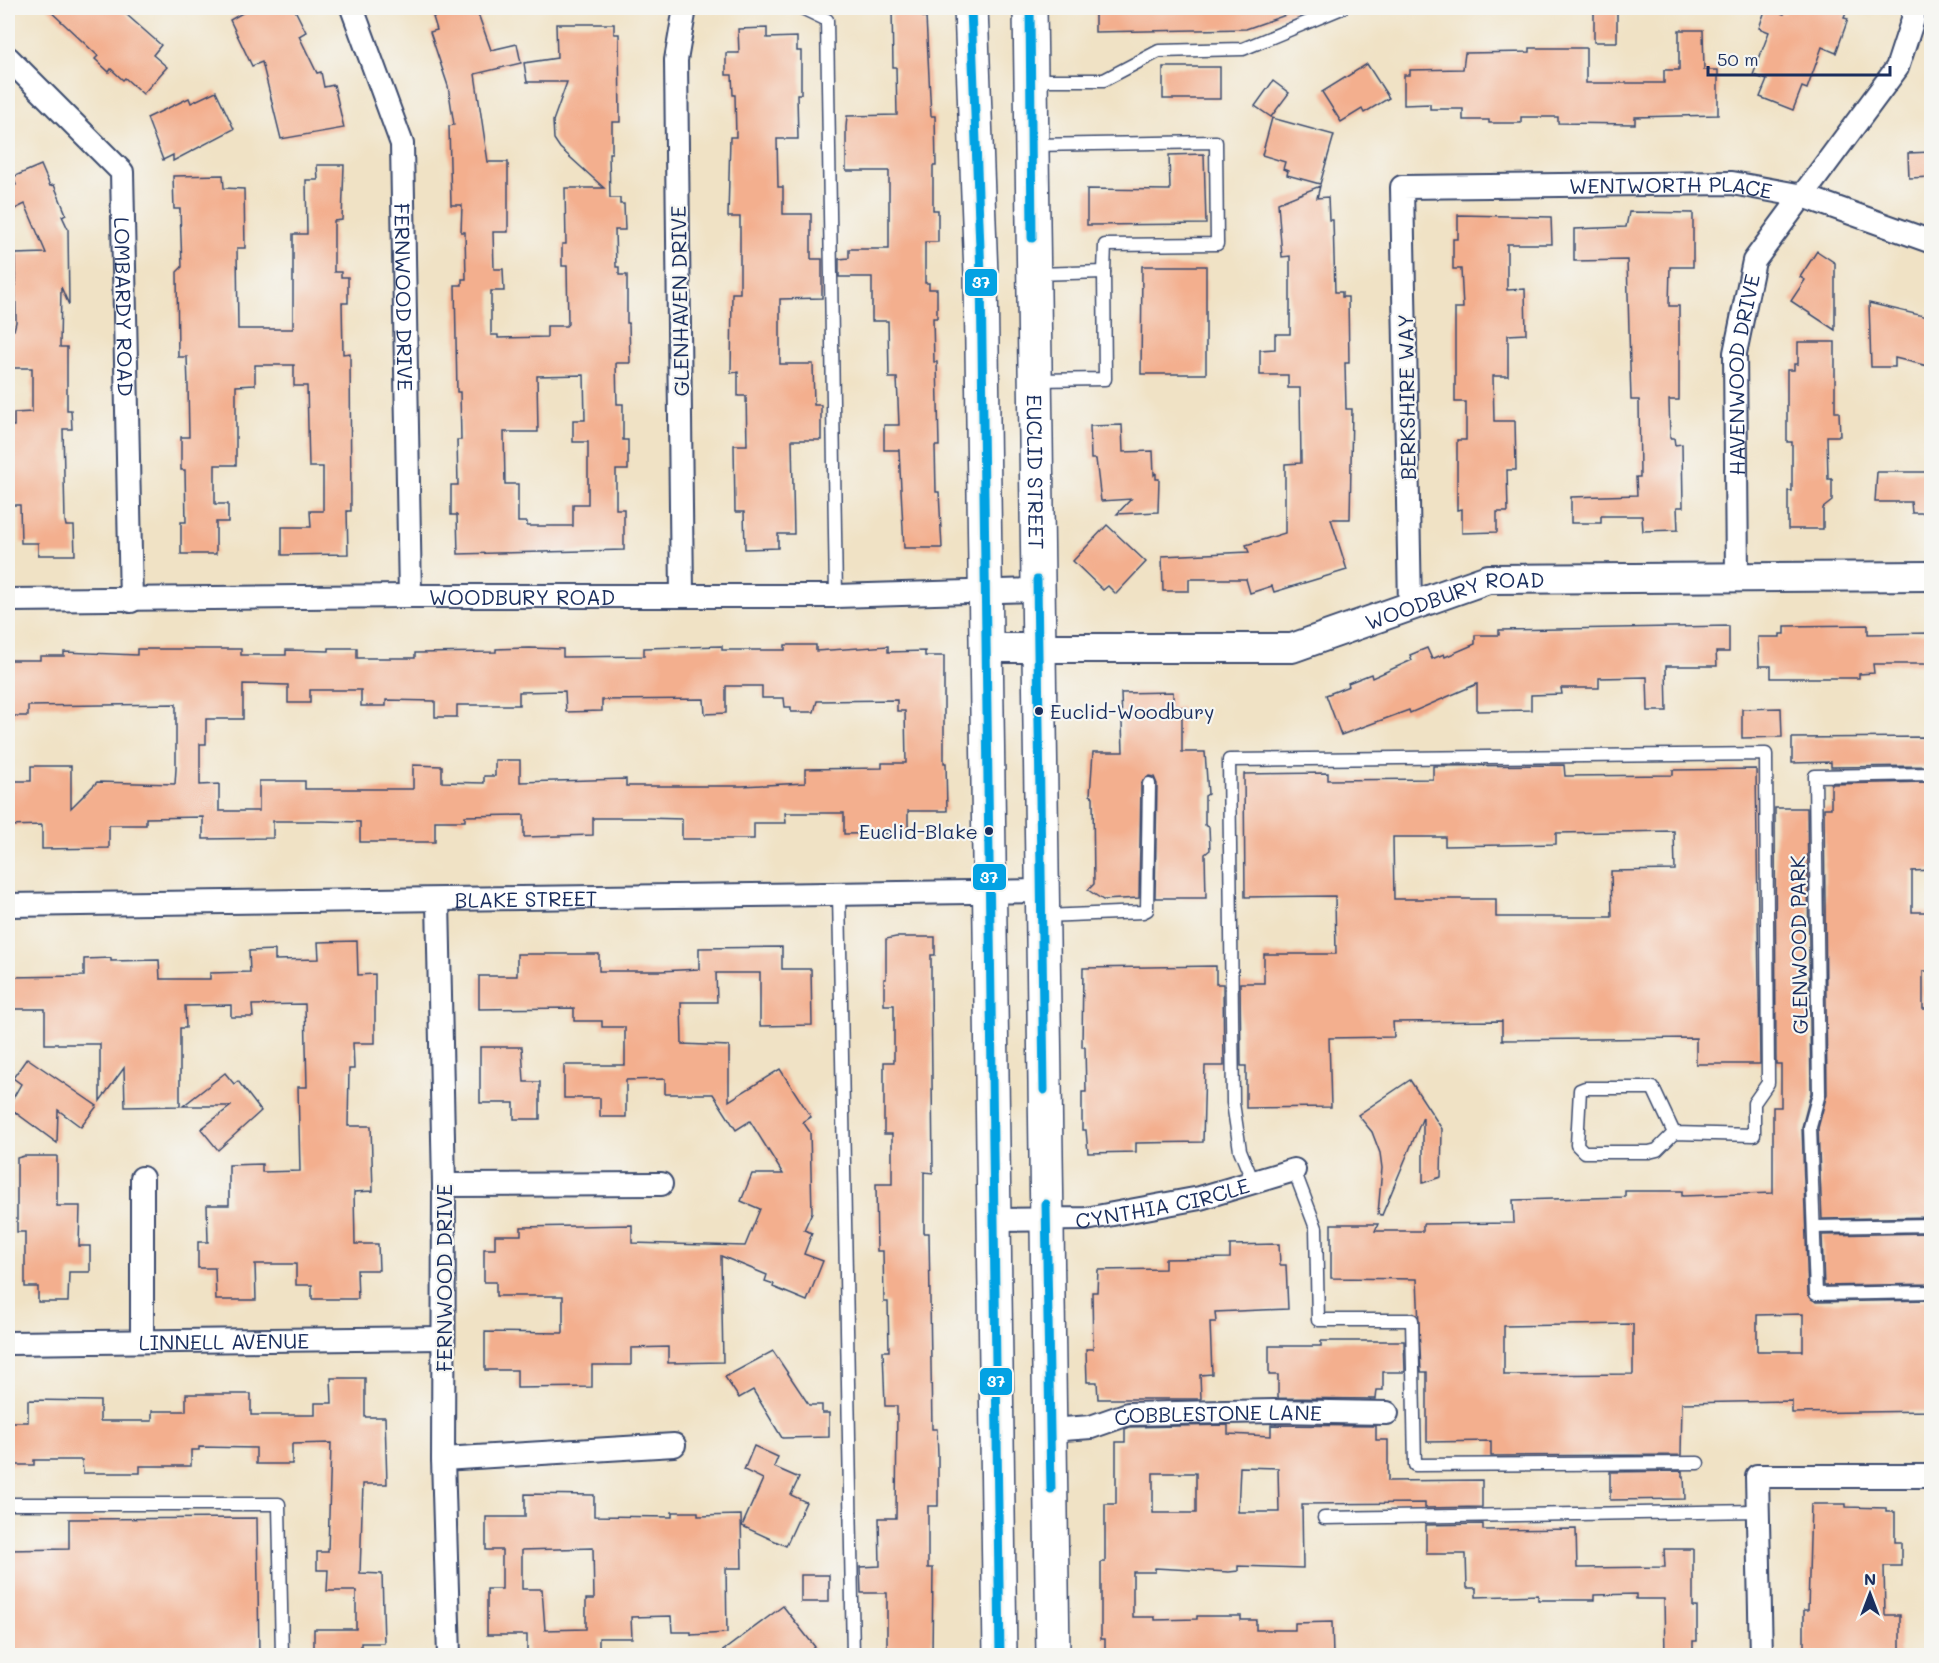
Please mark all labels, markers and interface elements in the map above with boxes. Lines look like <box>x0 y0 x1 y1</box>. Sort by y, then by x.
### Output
scale bar <box>1708 39 1890 77</box>
text: 50 m <box>1717 47 1759 71</box>
street label: WENTWORTH PLACE <box>1569 169 1775 204</box>
street label: FERNWOOD DRIVE <box>390 203 420 391</box>
street label: GLENHAVEN DRIVE <box>664 205 694 397</box>
street label: LOMBARDY ROAD <box>109 217 140 397</box>
line badge: 37 <box>964 268 998 297</box>
text: 37 <box>972 271 990 292</box>
street label: HAVENWOOD DRIVE <box>1721 271 1765 476</box>
street label: BERKSHIRE WAY <box>1391 314 1421 480</box>
street label: EUCLID STREET <box>1022 394 1051 550</box>
street label: WOODBURY ROAD <box>1361 565 1544 635</box>
street label: WOODBURY ROAD <box>429 583 615 610</box>
place label: Euclid-Woodbury <box>1050 698 1215 724</box>
marker: Euclid-Woodbury <box>1033 705 1045 717</box>
place label: Euclid-Blake <box>859 818 978 844</box>
marker: Euclid-Blake <box>983 825 995 837</box>
street label: GLENWOOD PARK <box>1783 855 1813 1035</box>
line badge: 37 <box>972 863 1007 891</box>
text: 37 <box>980 866 998 887</box>
street label: BLAKE STREET <box>454 884 598 912</box>
street label: CYNTHIA CIRCLE <box>1075 1171 1252 1233</box>
street label: FERNWOOD DRIVE <box>430 1184 457 1372</box>
street label: LINNELL AVENUE <box>139 1326 309 1355</box>
line badge: 37 <box>979 1367 1013 1396</box>
text: 37 <box>987 1370 1005 1391</box>
street label: COBBLESTONE LANE <box>1110 1397 1322 1432</box>
north arrow <box>1840 1564 1900 1624</box>
text: N <box>1864 1568 1876 1589</box>

